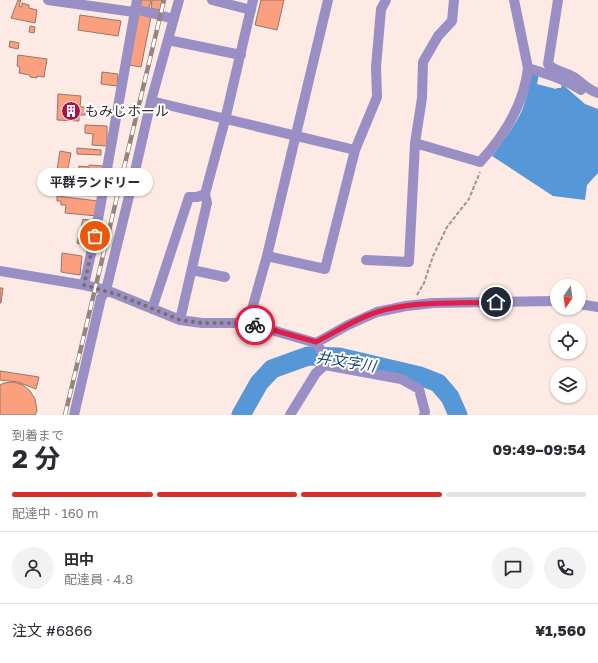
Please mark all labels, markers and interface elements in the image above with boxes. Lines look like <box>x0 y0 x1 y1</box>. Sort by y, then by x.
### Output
building icon: もみじホール <box>60 100 82 122</box>
place label: もみじホール <box>85 102 169 119</box>
callout: 平群ランドリー <box>37 168 153 196</box>
text: 平群ランドリー <box>49 174 141 190</box>
pin <box>78 219 112 253</box>
icon: bag <box>84 225 106 247</box>
north arrow <box>550 279 586 315</box>
map controls <box>550 279 586 403</box>
pin <box>479 285 513 319</box>
icon: home <box>485 291 507 313</box>
courier <box>235 305 275 345</box>
icon: bike <box>244 314 266 336</box>
button: locate <box>550 323 586 359</box>
water label: 井文字川 <box>315 347 379 375</box>
button: layers <box>550 367 586 403</box>
text: 到着まで <box>12 427 64 443</box>
text: 09:49–09:54 <box>492 440 586 458</box>
text: 2 分 <box>12 443 60 474</box>
text: 配達中 · 160 m <box>12 505 98 521</box>
button: person <box>12 547 54 589</box>
button: chat <box>492 547 534 589</box>
button: phone <box>544 547 586 589</box>
text: 田中 <box>64 550 94 568</box>
text: 配達員 · 4.8 <box>64 571 133 587</box>
text: 注文 #6866 <box>12 621 92 639</box>
text: ¥1,560 <box>535 621 586 639</box>

